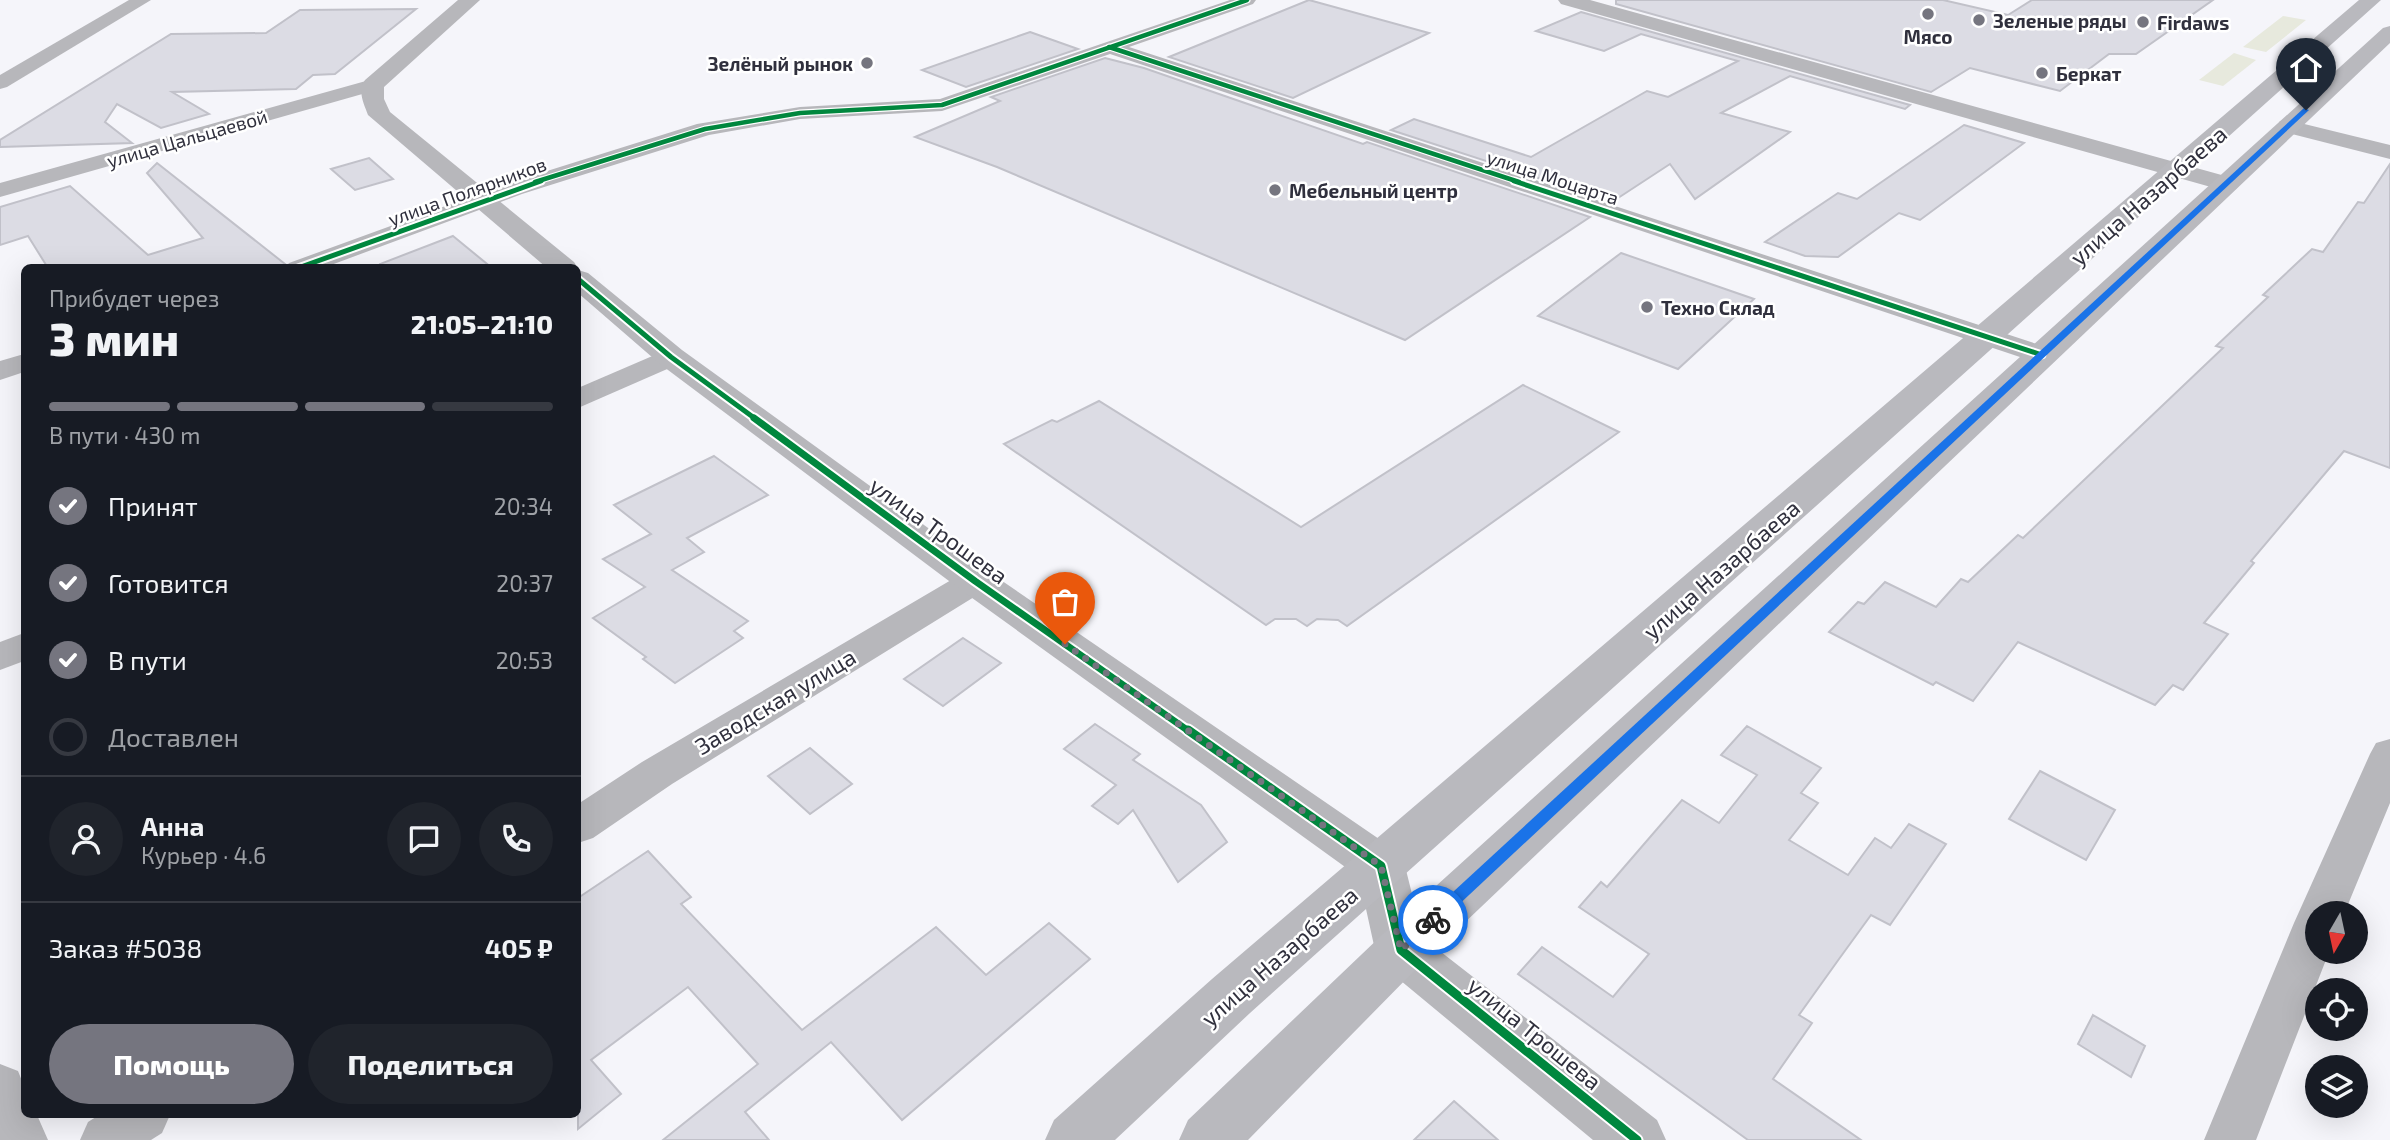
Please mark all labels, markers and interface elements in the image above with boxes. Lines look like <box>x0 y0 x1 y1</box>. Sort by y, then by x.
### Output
marker: Мясо <box>1920 6 1936 22</box>
place label: Зеленые ряды <box>1993 9 2127 32</box>
place label: Firdaws <box>2157 11 2229 34</box>
marker: Зеленые ряды <box>1971 12 1987 28</box>
marker: Firdaws <box>2135 14 2151 30</box>
place label: Мясо <box>1904 25 1953 48</box>
pin <box>2276 38 2336 110</box>
icon: home <box>2287 49 2325 87</box>
place label: Зелёный рынок <box>708 52 853 75</box>
marker: Зелёный рынок <box>859 55 875 71</box>
place label: Беркат <box>2056 62 2122 85</box>
marker: Беркат <box>2034 65 2050 81</box>
street label: улица Цальцаевой <box>104 104 270 173</box>
street label: улица Назарбаева <box>2064 119 2233 272</box>
street label: улица Моцарта <box>1484 145 1622 210</box>
street label: улица Полярников <box>385 152 549 231</box>
place label: Мебельный центр <box>1289 179 1458 202</box>
marker: Мебельный центр <box>1267 182 1283 198</box>
text: Прибудет через <box>49 284 219 312</box>
place label: Техно Склад <box>1661 296 1775 319</box>
marker: Техно Склад <box>1639 299 1655 315</box>
text: 21:05–21:10 <box>411 308 553 339</box>
text: 3 мин <box>49 310 179 365</box>
text: В пути · 430 m <box>49 421 200 449</box>
street label: улица Трошева <box>864 471 1013 590</box>
icon: check <box>49 487 87 525</box>
text: Принят <box>108 490 198 521</box>
text: 20:34 <box>494 492 553 520</box>
street label: улица Назарбаева <box>1637 493 1806 646</box>
icon: check <box>49 564 87 602</box>
text: Готовится <box>108 567 229 598</box>
text: 20:37 <box>496 569 553 597</box>
pin <box>1035 572 1095 644</box>
icon: bag <box>1046 583 1084 621</box>
icon: check <box>49 641 87 679</box>
street label: Заводская улица <box>690 642 861 761</box>
text: В пути <box>108 644 187 675</box>
text: 20:53 <box>496 646 553 674</box>
text: Доставлен <box>108 721 239 752</box>
button: person <box>49 802 123 876</box>
button: chat <box>387 802 461 876</box>
button: phone <box>479 802 553 876</box>
text: Анна <box>141 810 204 841</box>
text: Курьер · 4.6 <box>141 841 266 869</box>
street label: улица Назарбаева <box>1195 880 1364 1033</box>
courier <box>1398 885 1468 955</box>
icon: bike <box>1414 901 1452 939</box>
north arrow <box>2305 901 2368 964</box>
map controls <box>2305 901 2368 1118</box>
text: Заказ #5038 <box>49 932 202 963</box>
text: 405 ₽ <box>485 932 553 963</box>
street label: улица Трошева <box>1462 971 1607 1096</box>
button: locate <box>2305 978 2368 1041</box>
button: Помощь <box>49 1024 294 1104</box>
button: Поделиться <box>308 1024 553 1104</box>
button: layers <box>2305 1055 2368 1118</box>

